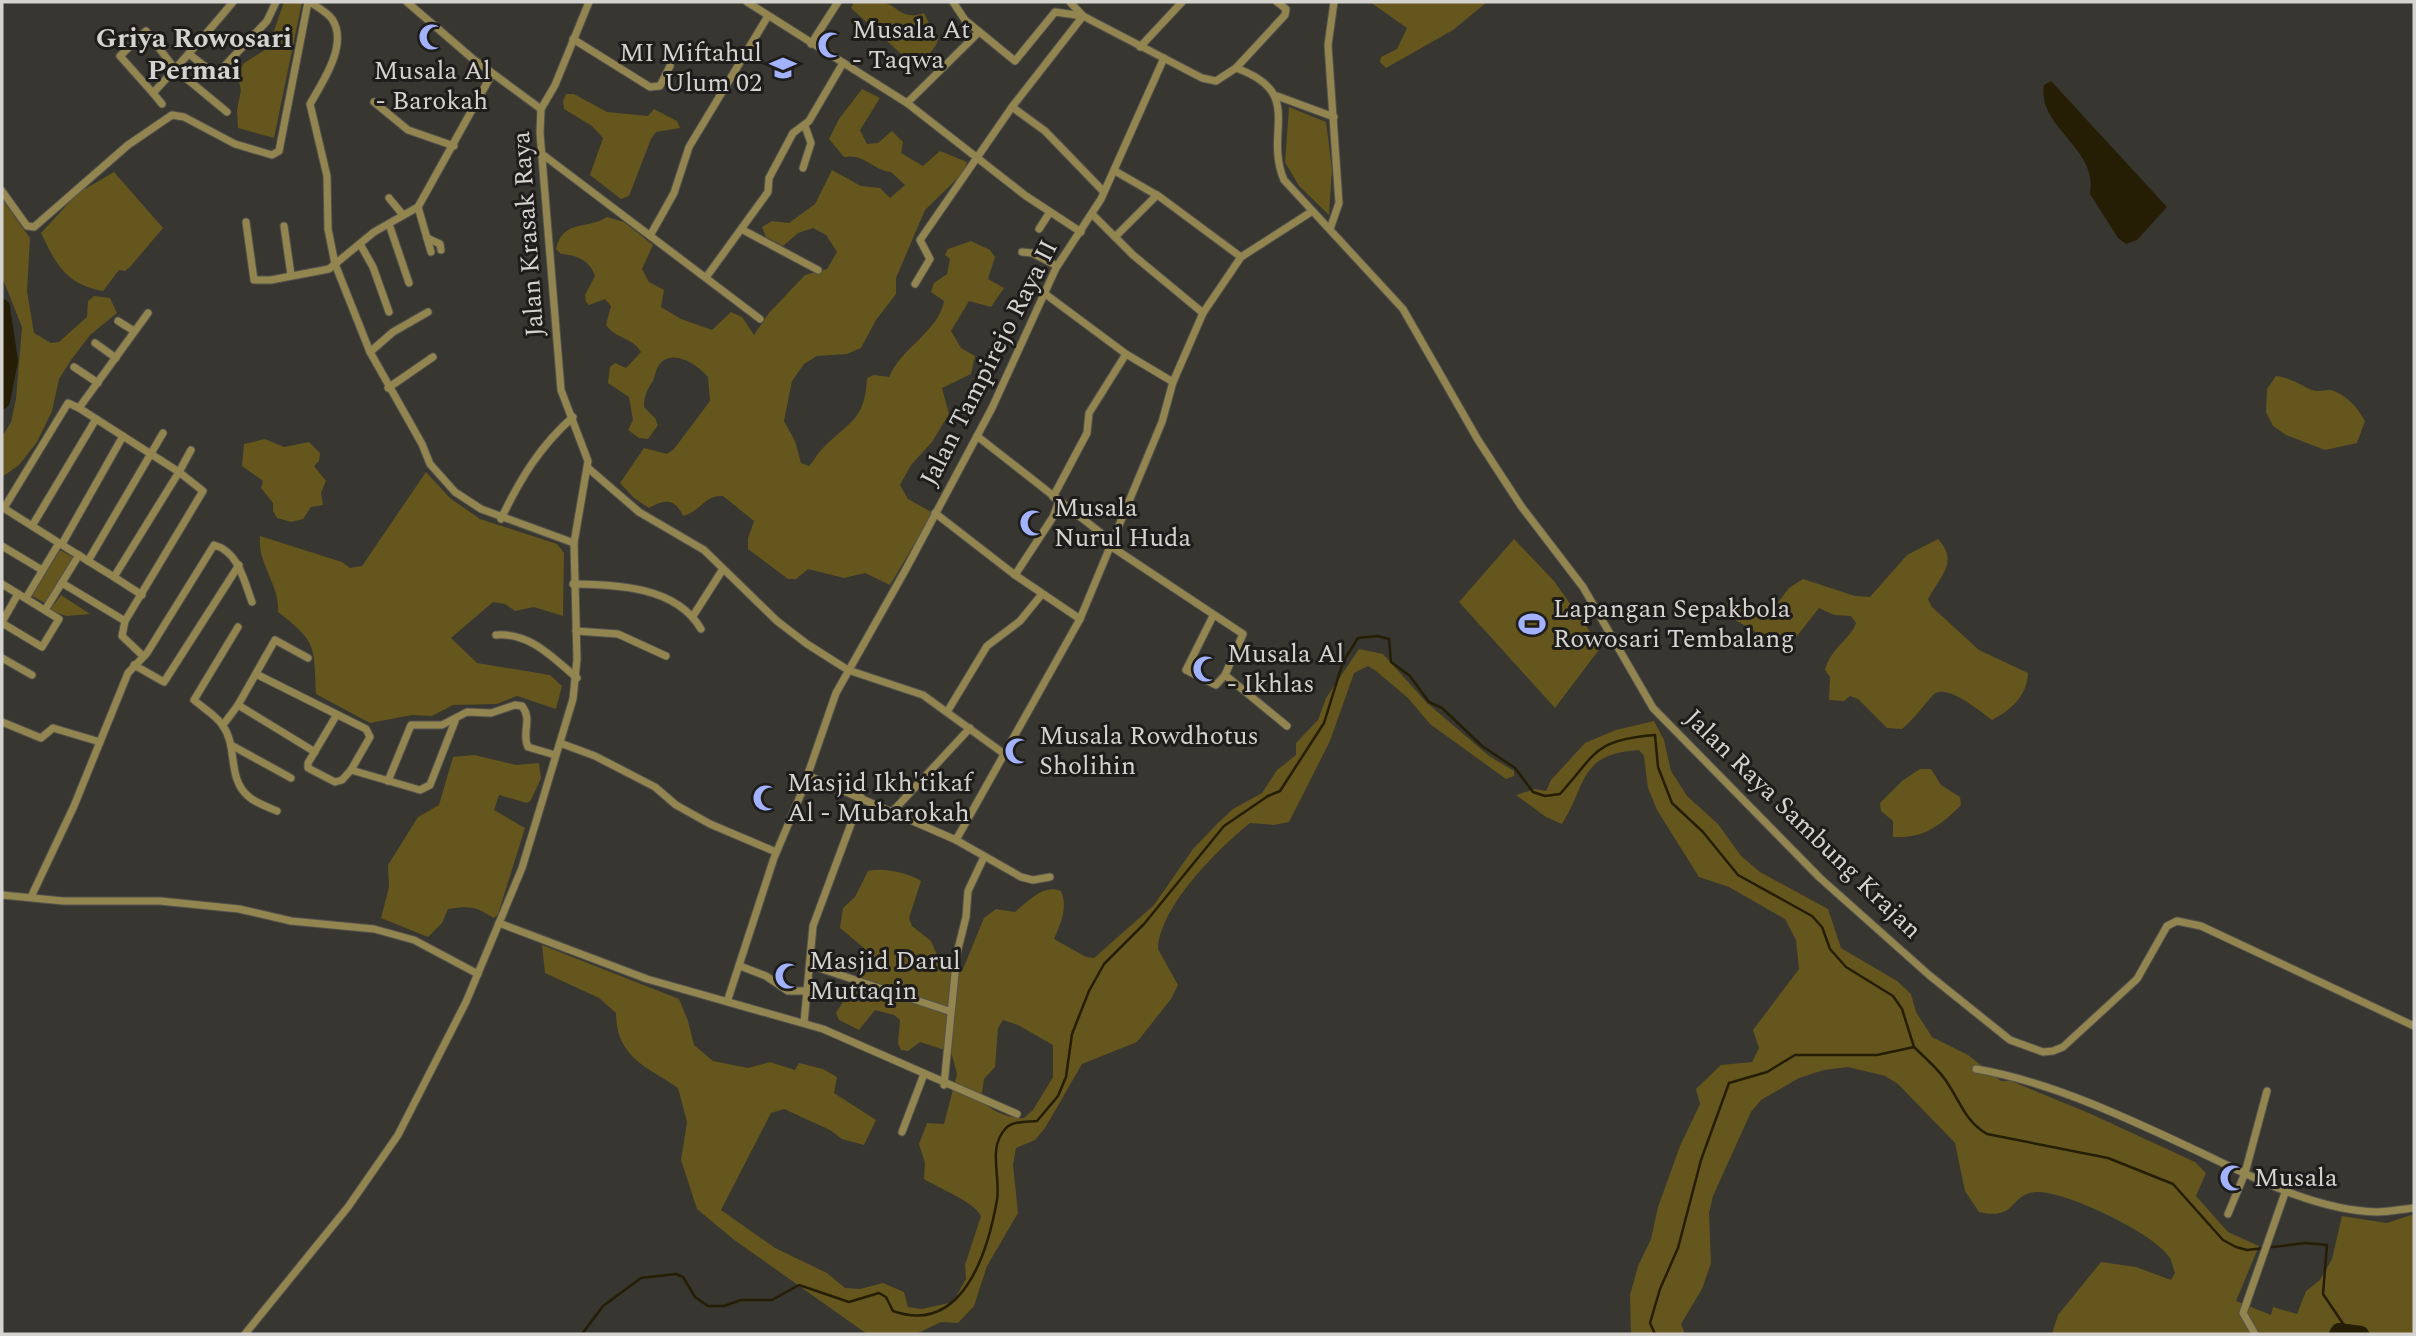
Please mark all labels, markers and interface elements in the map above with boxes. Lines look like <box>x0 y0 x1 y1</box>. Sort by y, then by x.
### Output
place label: Musala At - Taqwa <box>852 10 970 80</box>
district label: Griya Rowosari Permai <box>96 17 292 92</box>
mosque icon: Musala Al - Barokah <box>417 22 447 52</box>
mosque icon: Musala At - Taqwa <box>816 30 846 60</box>
place label: MI Miftahul Ulum 02 <box>619 33 762 103</box>
place label: Musala Al - Barokah <box>373 51 491 121</box>
school or university icon: MI Miftahul Ulum 02 <box>768 53 798 83</box>
street label: Jalan Krasak Raya <box>501 130 555 338</box>
street label: Jalan Tampirejo Raya II <box>909 233 1069 493</box>
place label: Musala Nurul Huda <box>1054 488 1192 558</box>
mosque icon: Musala Nurul Huda <box>1018 508 1048 538</box>
place label: Lapangan Sepakbola Rowosari Tembalang <box>1553 589 1795 659</box>
sports icon: Lapangan Sepakbola Rowosari Tembalang <box>1517 609 1547 639</box>
place label: Musala Al - Ikhlas <box>1227 634 1344 704</box>
mosque icon: Musala Al - Ikhlas <box>1191 654 1221 684</box>
street label: Jalan Raya Sambung Krajan <box>1675 699 1931 949</box>
place label: Musala Rowdhotus Sholihin <box>1039 716 1259 786</box>
mosque icon: Musala Rowdhotus Sholihin <box>1003 736 1033 766</box>
place label: Masjid Ikh'tikaf Al - Mubarokah <box>787 763 974 833</box>
mosque icon: Masjid Ikh'tikaf Al - Mubarokah <box>751 783 781 813</box>
place label: Masjid Darul Muttaqin <box>809 941 961 1011</box>
mosque icon: Masjid Darul Muttaqin <box>773 961 803 991</box>
place label: Musala <box>2254 1158 2338 1198</box>
mosque icon: Musala <box>2218 1163 2248 1193</box>

